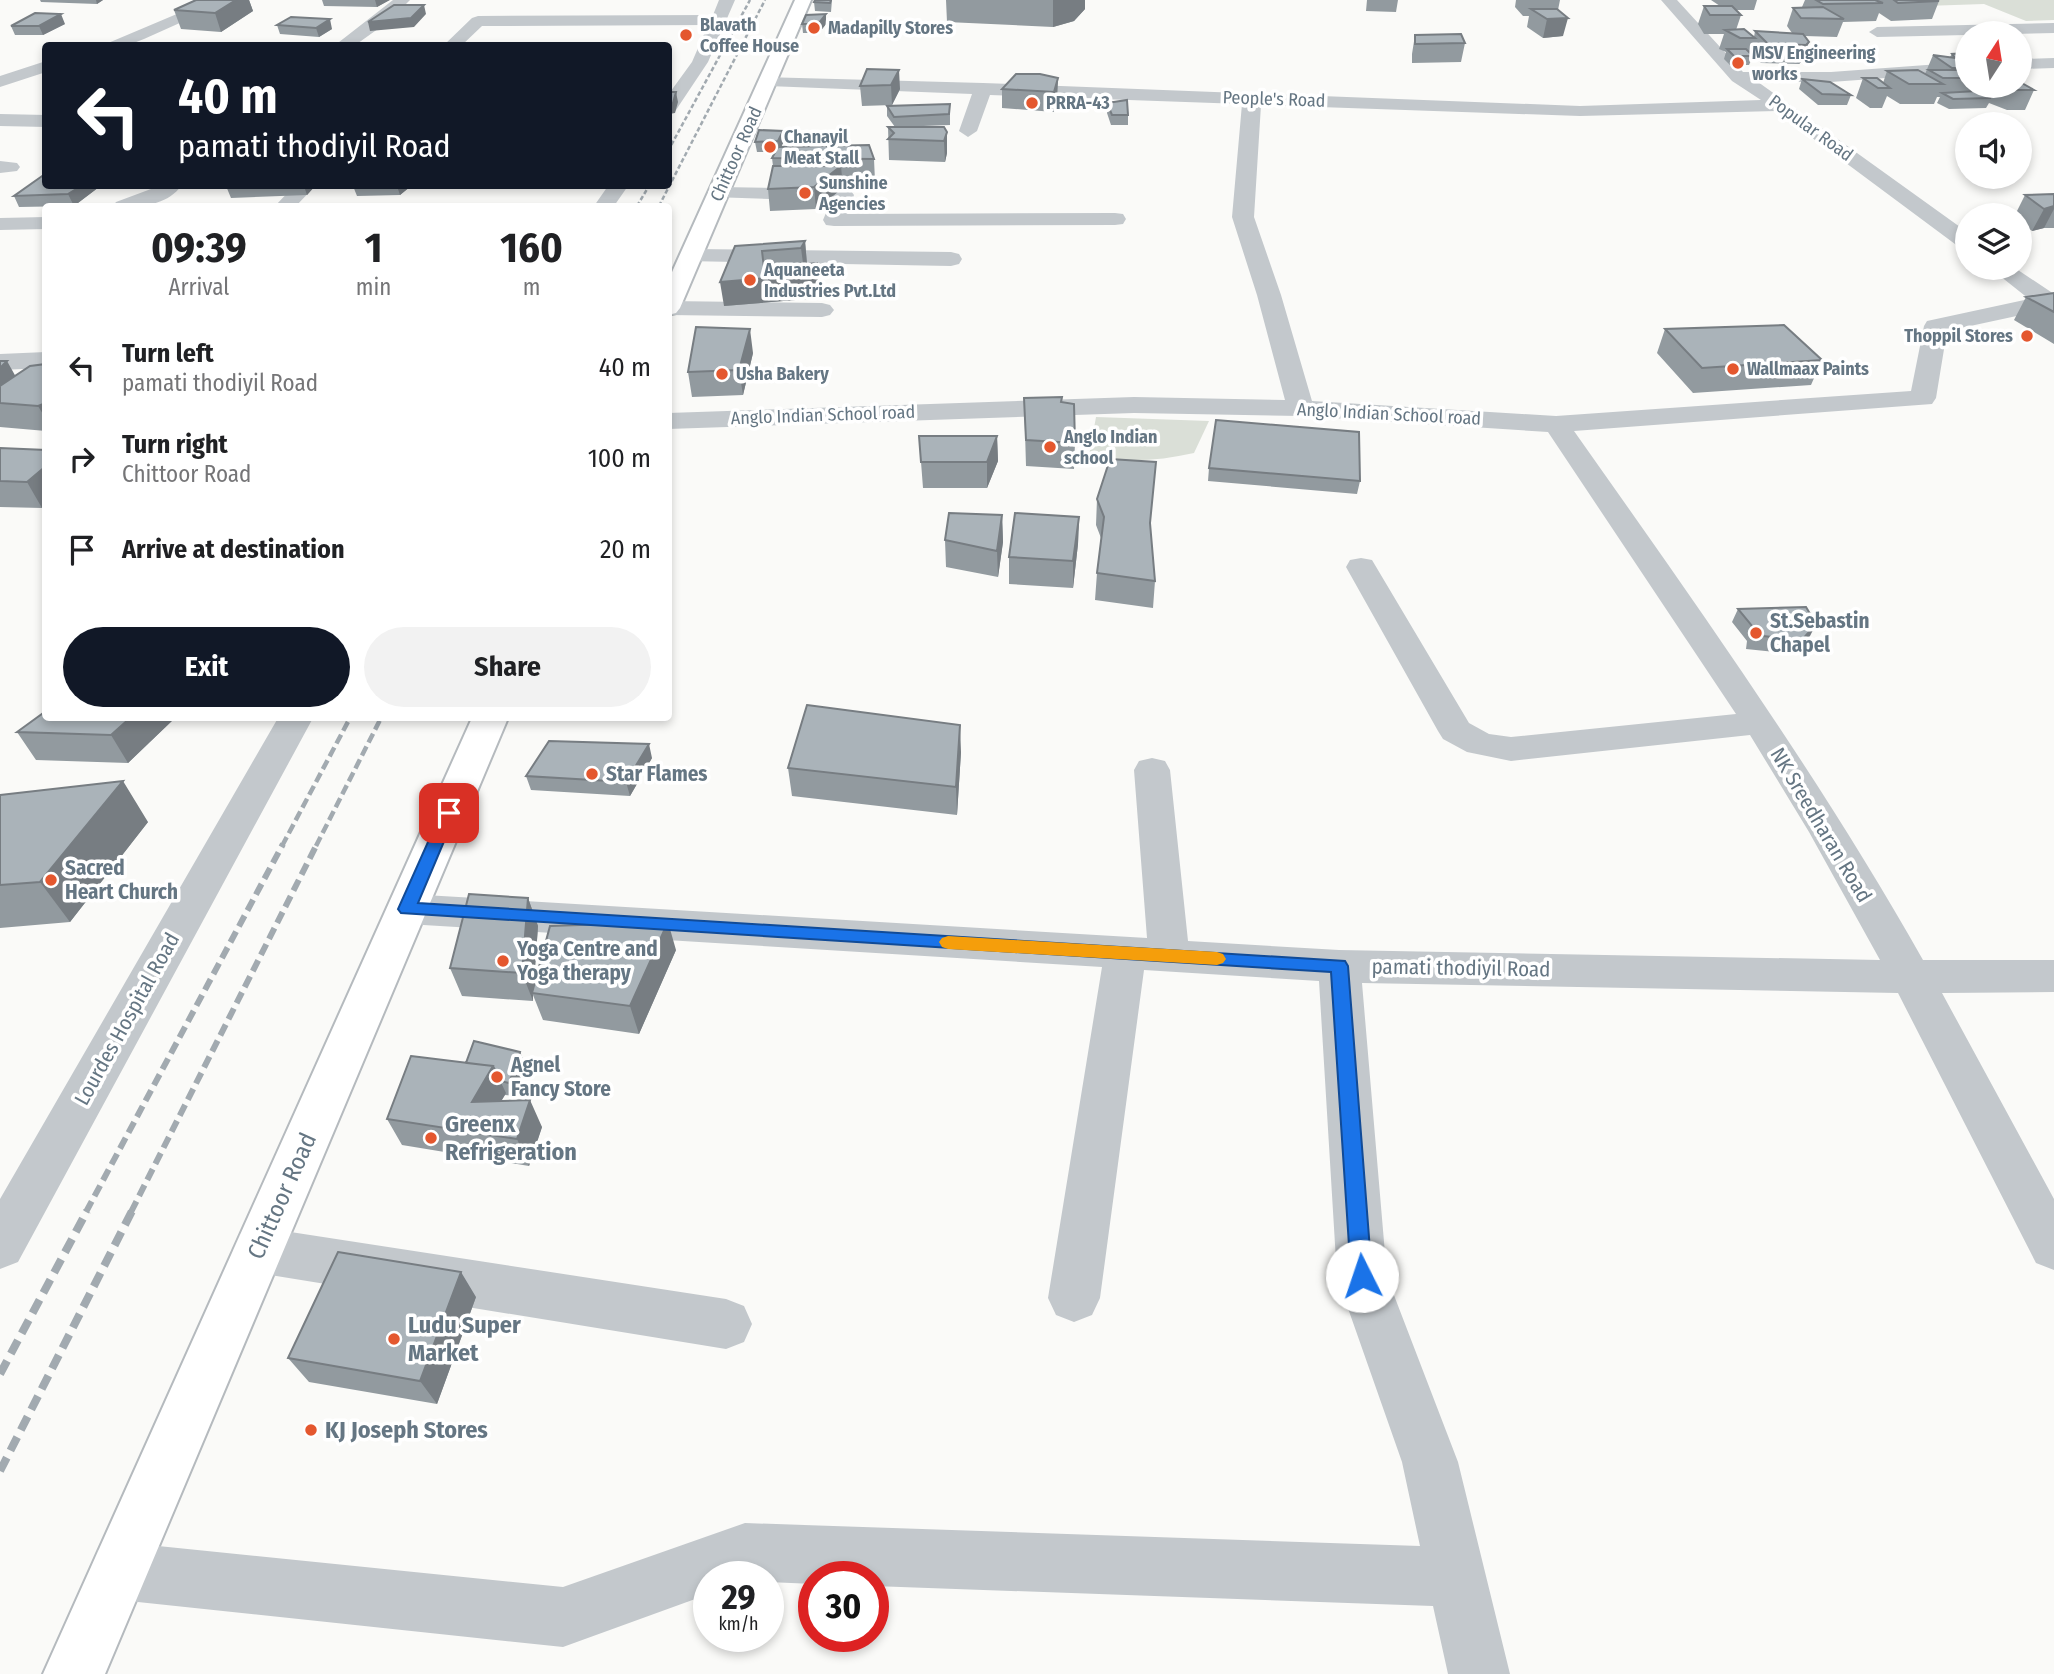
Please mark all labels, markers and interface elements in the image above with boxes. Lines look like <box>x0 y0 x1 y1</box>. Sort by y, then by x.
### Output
place label: Blavath Coffee House <box>700 14 799 57</box>
place label: Madapilly Stores <box>828 17 953 39</box>
marker: Madapilly Stores <box>806 20 822 36</box>
north arrow <box>1955 21 2032 98</box>
map controls <box>1955 21 2032 280</box>
marker: Blavath Coffee House <box>678 27 694 43</box>
place label: MSV Engineering works <box>1752 42 1876 85</box>
marker: MSV Engineering works <box>1730 55 1746 71</box>
text: 40 m <box>178 67 278 126</box>
icon: left <box>63 70 154 161</box>
street label: People's Road <box>1222 86 1326 112</box>
street label: Popular Road <box>1765 90 1857 166</box>
place label: PRRA-43 <box>1046 92 1110 114</box>
marker: PRRA-43 <box>1024 95 1040 111</box>
street label: Chittoor Road <box>705 103 767 205</box>
button: sound <box>1955 112 2032 189</box>
place label: Chanayil Meat Stall <box>784 126 859 169</box>
text: pamati thodiyil Road <box>178 127 451 165</box>
marker: Chanayil Meat Stall <box>762 139 778 155</box>
place label: Sunshine Agencies <box>818 172 888 215</box>
marker: Sunshine Agencies <box>797 185 813 201</box>
button: layers <box>1955 203 2032 280</box>
text: 09:39 <box>151 223 247 273</box>
text: 1 <box>365 223 382 273</box>
text: 160 <box>500 223 563 273</box>
place label: Aquaneeta Industries Pvt.Ltd <box>763 259 896 302</box>
marker: Aquaneeta Industries Pvt.Ltd <box>742 272 758 288</box>
text: Arrival <box>168 273 229 301</box>
text: min <box>356 273 391 301</box>
text: m <box>523 273 541 301</box>
place label: Thoppil Stores <box>1904 325 2013 347</box>
marker: Thoppil Stores <box>2019 328 2035 344</box>
text: Turn left <box>122 338 214 369</box>
icon: left <box>63 349 101 387</box>
text: 40 m <box>599 352 651 383</box>
place label: Wallmaax Paints <box>1747 358 1869 380</box>
marker: Wallmaax Paints <box>1725 361 1741 377</box>
place label: Usha Bakery <box>736 363 829 385</box>
marker: Usha Bakery <box>714 366 730 382</box>
text: pamati thodiyil Road <box>122 369 318 397</box>
street label: Anglo Indian School road <box>1296 398 1482 430</box>
street label: Anglo Indian School road <box>731 401 915 429</box>
place label: Anglo Indian school <box>1063 426 1157 469</box>
text: Turn right <box>122 429 228 460</box>
marker: Anglo Indian school <box>1042 439 1058 455</box>
icon: right <box>63 440 101 478</box>
text: 100 m <box>588 443 651 474</box>
text: Chittoor Road <box>122 460 251 488</box>
icon: arrive <box>63 531 101 569</box>
text: Arrive at destination <box>122 534 345 565</box>
text: 20 m <box>600 534 651 565</box>
place label: St.Sebastin Chapel <box>1770 608 1869 658</box>
marker: St.Sebastin Chapel <box>1748 625 1764 641</box>
button: Exit <box>63 627 350 707</box>
button: Share <box>364 627 651 707</box>
street label: NK Sreedharan Road <box>1765 743 1877 907</box>
place label: Star Flames <box>606 761 708 787</box>
marker: Star Flames <box>584 766 600 782</box>
pin <box>419 783 479 843</box>
icon: arrive <box>430 794 468 832</box>
place label: Sacred Heart Church <box>65 855 178 905</box>
marker: Sacred Heart Church <box>43 872 59 888</box>
street label: Lourdes Hospital Road <box>69 928 185 1110</box>
place label: Yoga Centre and Yoga therapy <box>516 936 658 986</box>
marker: Yoga Centre and Yoga therapy <box>495 953 511 969</box>
street label: pamati thodiyil Road <box>1371 953 1551 983</box>
place label: Agnel Fancy Store <box>510 1052 611 1102</box>
marker: Agnel Fancy Store <box>489 1069 505 1085</box>
place label: Greenx Refrigeration <box>445 1110 577 1166</box>
street label: Chittoor Road <box>242 1129 322 1263</box>
marker: Greenx Refrigeration <box>423 1130 439 1146</box>
position arrow <box>1325 1239 1399 1313</box>
place label: Ludu Super Market <box>408 1311 521 1367</box>
marker: Ludu Super Market <box>386 1331 402 1347</box>
place label: KJ Joseph Stores <box>325 1416 488 1444</box>
marker: KJ Joseph Stores <box>303 1422 319 1438</box>
speed limit sign: 30 <box>798 1561 889 1652</box>
text: 29 <box>721 1576 756 1618</box>
text: km/h <box>718 1613 759 1635</box>

